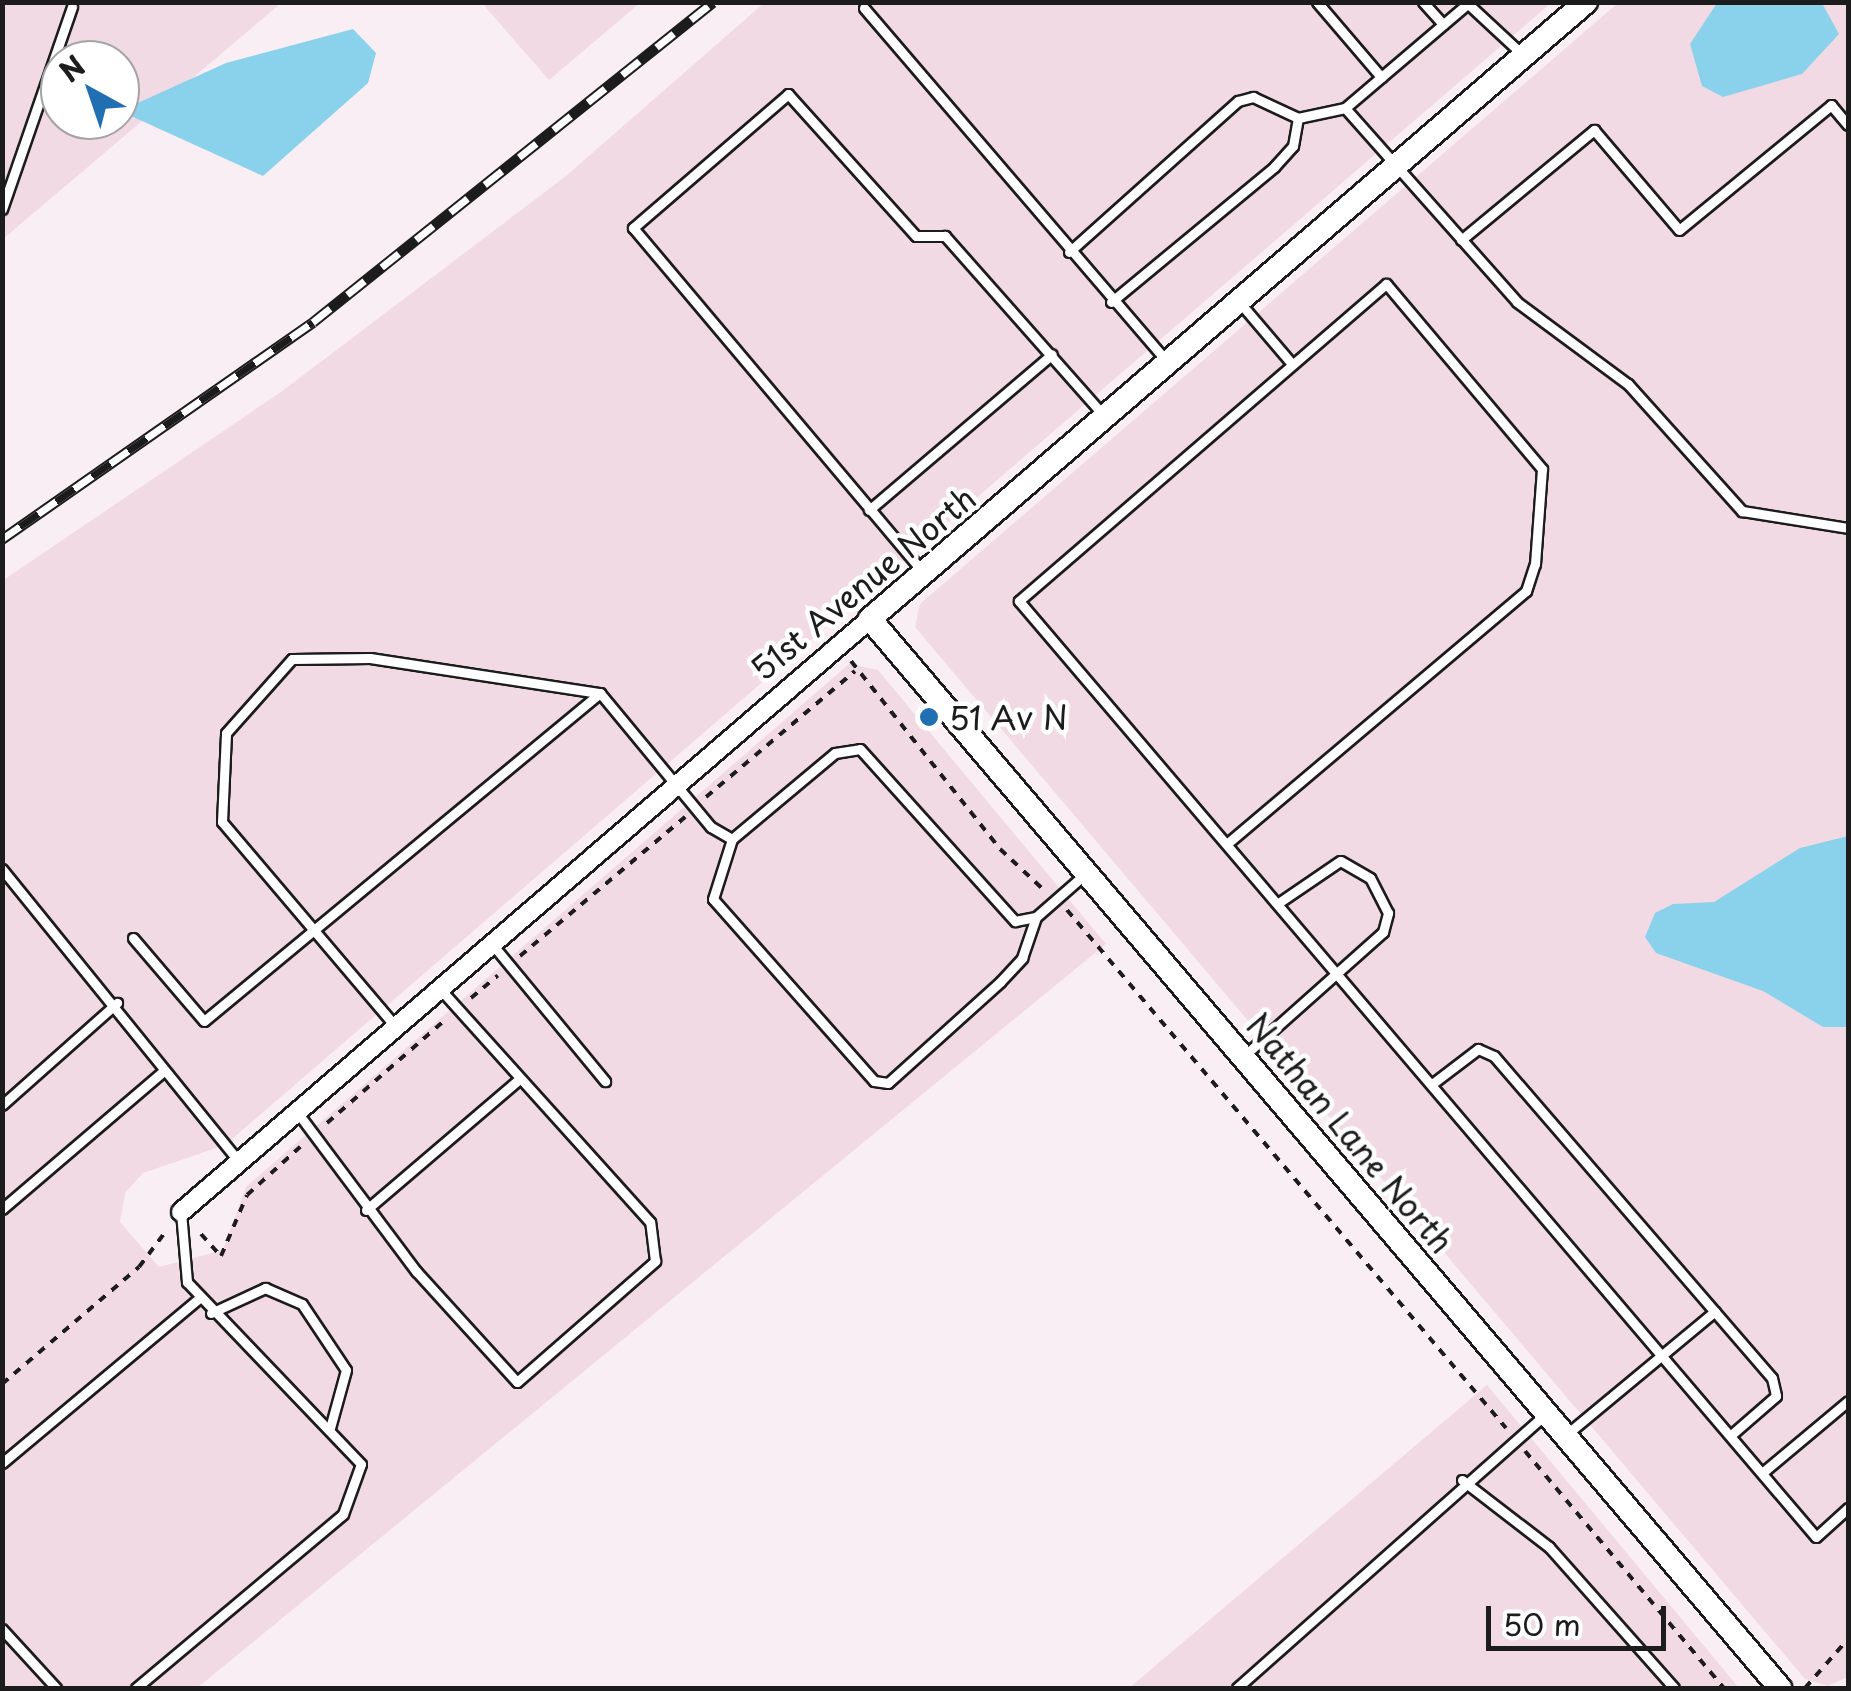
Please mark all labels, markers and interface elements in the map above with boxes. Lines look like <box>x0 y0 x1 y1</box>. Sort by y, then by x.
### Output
north arrow <box>40 40 140 140</box>
text: N <box>49 45 94 92</box>
street label: 51st Avenue North <box>742 477 984 689</box>
place label: 51 Av N <box>949 698 1070 736</box>
marker: 51 Av N <box>918 706 940 728</box>
street label: Nathan Lane North <box>1238 1005 1462 1261</box>
scale bar <box>1491 1586 1671 1648</box>
text: 50 m <box>1503 1601 1581 1646</box>

